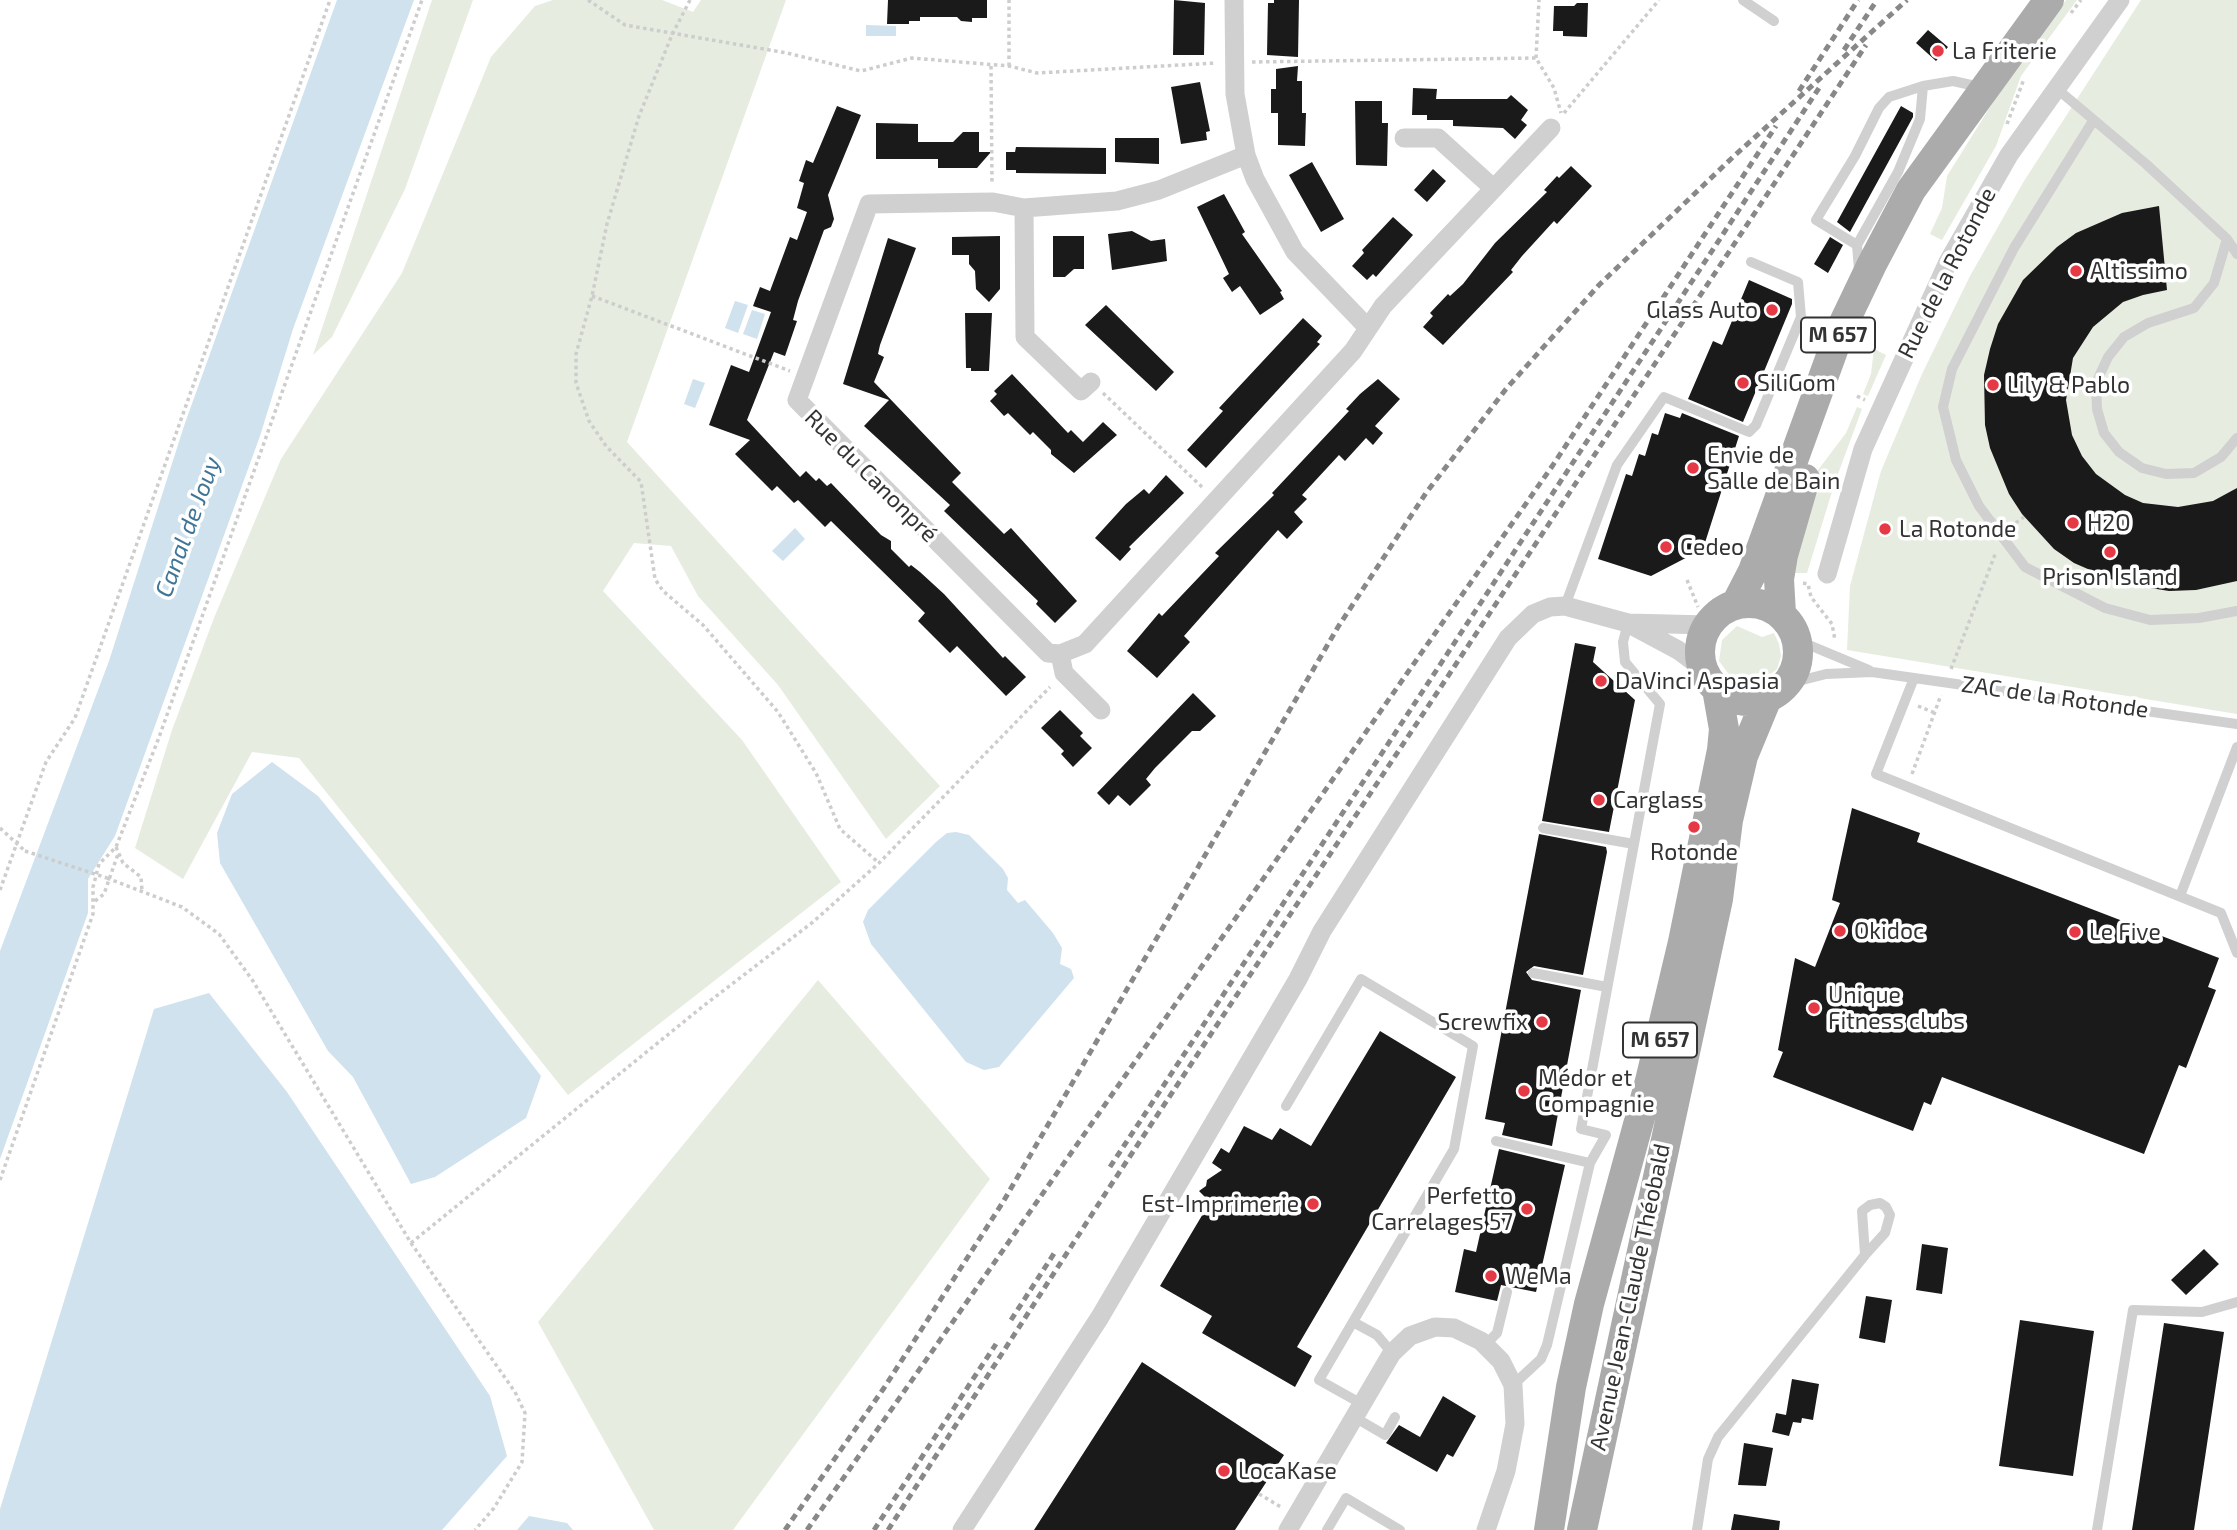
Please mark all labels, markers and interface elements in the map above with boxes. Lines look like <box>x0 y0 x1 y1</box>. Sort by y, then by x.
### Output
place label: La Friterie <box>1952 37 2057 65</box>
marker: La Friterie <box>1930 43 1946 59</box>
street label: Rue de la Rotonde <box>1892 183 2002 363</box>
place label: Altissimo <box>2090 257 2188 285</box>
marker: Altissimo <box>2068 263 2084 279</box>
place label: Glass Auto <box>1646 296 1758 324</box>
marker: Glass Auto <box>1764 302 1780 318</box>
road number: M 657 <box>1801 318 1875 352</box>
place label: SiliGom <box>1757 369 1836 397</box>
place label: Lily & Pablo <box>2007 371 2130 399</box>
marker: SiliGom <box>1735 375 1751 391</box>
marker: Lily & Pablo <box>1985 377 2001 393</box>
street label: Rue du Canonpré <box>799 404 943 548</box>
place label: Envie de Salle de Bain <box>1707 441 1840 495</box>
water label: Canal de Jouy <box>149 453 227 601</box>
marker: Envie de Salle de Bain <box>1685 460 1701 476</box>
place label: H2O <box>2087 509 2131 537</box>
place label: La Rotonde <box>1899 515 2016 543</box>
marker: H2O <box>2065 515 2081 531</box>
marker: La Rotonde <box>1877 521 1893 537</box>
place label: Cedeo <box>1680 533 1744 561</box>
marker: Cedeo <box>1658 539 1674 555</box>
marker: Prison Island <box>2102 544 2118 560</box>
place label: Prison Island <box>2042 563 2178 591</box>
place label: DaVinci Aspasia <box>1615 667 1779 695</box>
street label: ZAC de la Rotonde <box>1960 670 2150 724</box>
marker: DaVinci Aspasia <box>1593 673 1609 689</box>
place label: Carglass <box>1613 786 1704 814</box>
marker: Carglass <box>1591 792 1607 808</box>
marker: Rotonde <box>1686 819 1702 835</box>
place label: Rotonde <box>1650 838 1738 866</box>
place label: Okidoc <box>1854 917 1924 945</box>
place label: Le Five <box>2089 918 2161 946</box>
marker: Okidoc <box>1832 923 1848 939</box>
marker: Le Five <box>2067 924 2083 940</box>
place label: Unique Fitness clubs <box>1828 981 1965 1035</box>
marker: Unique Fitness clubs <box>1806 1000 1822 1016</box>
place label: Screwfix <box>1438 1008 1528 1036</box>
marker: Screwfix <box>1534 1014 1550 1030</box>
road number: M 657 <box>1623 1023 1697 1058</box>
place label: Médor et Compagnie <box>1538 1064 1655 1118</box>
marker: Médor et Compagnie <box>1516 1083 1532 1099</box>
street label: Avenue Jean-Claude Théobald <box>1584 1141 1676 1453</box>
place label: Perfetto Carrelages 57 <box>1371 1182 1513 1236</box>
place label: Est-Imprimerie <box>1141 1190 1299 1218</box>
marker: Est-Imprimerie <box>1305 1196 1321 1212</box>
marker: Perfetto Carrelages 57 <box>1519 1201 1535 1217</box>
place label: WeMa <box>1505 1262 1572 1290</box>
marker: WeMa <box>1483 1268 1499 1284</box>
place label: LocaKase <box>1238 1457 1337 1485</box>
marker: LocaKase <box>1216 1463 1232 1479</box>

